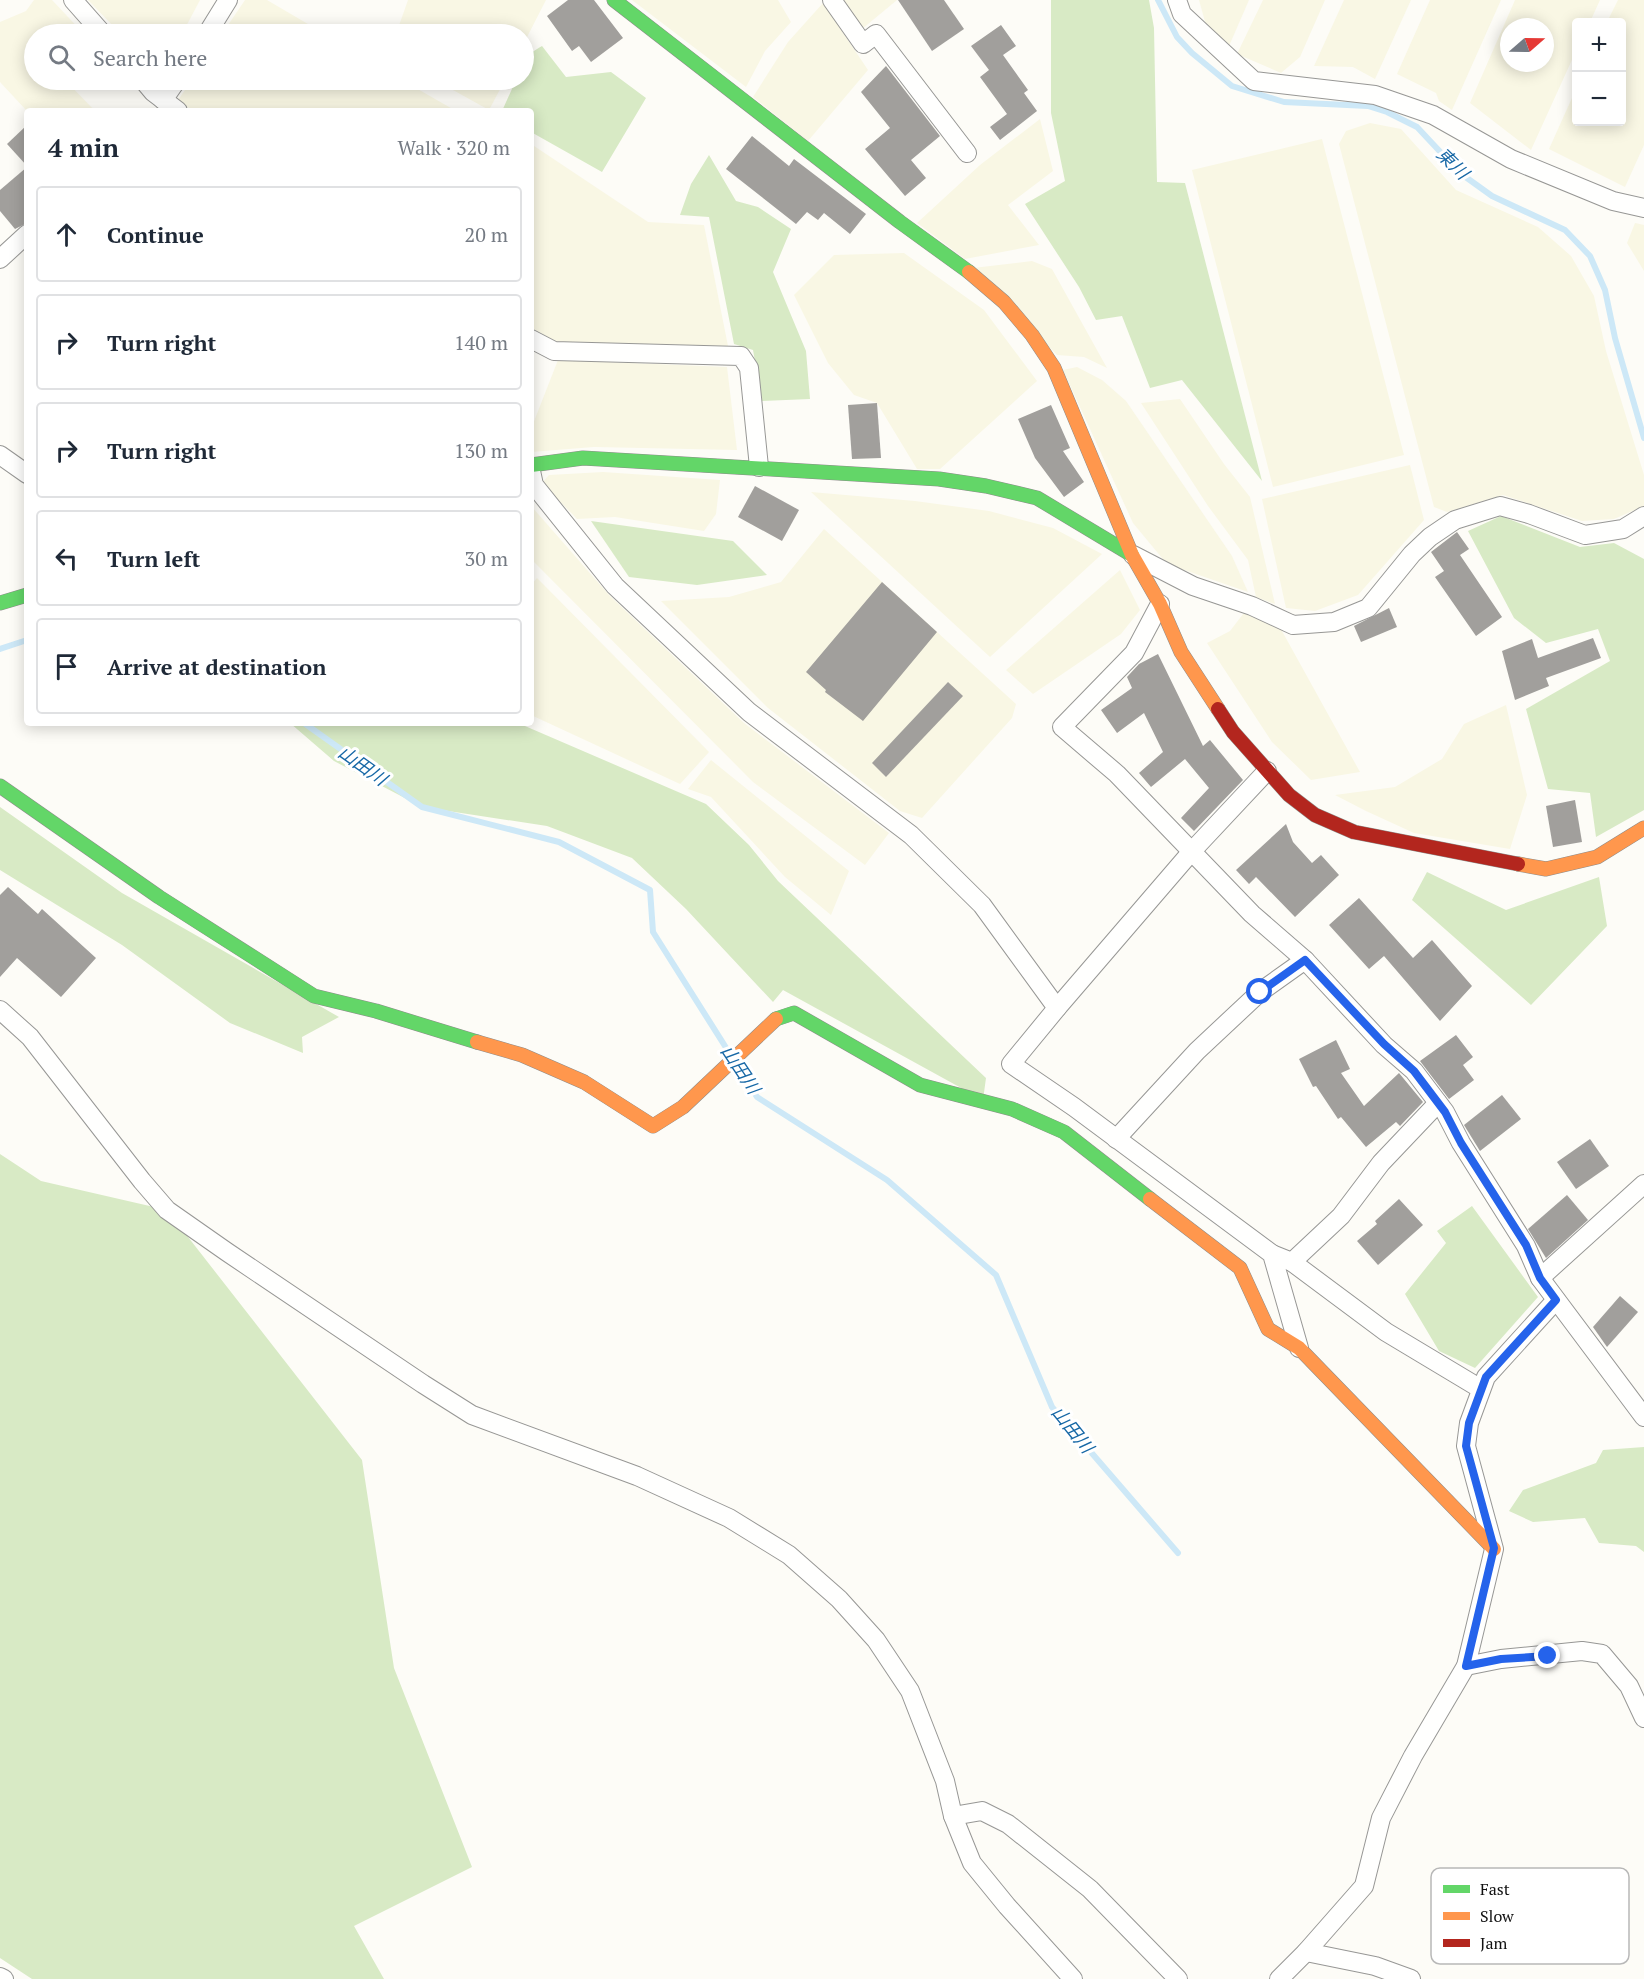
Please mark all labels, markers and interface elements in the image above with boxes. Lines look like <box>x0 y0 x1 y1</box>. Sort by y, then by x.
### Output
north arrow <box>1500 18 1554 72</box>
map controls <box>1572 18 1626 126</box>
button: + <box>1572 18 1626 72</box>
search box <box>24 24 534 90</box>
icon: search <box>45 41 78 74</box>
text: Search here <box>93 43 207 72</box>
button: − <box>1572 72 1626 126</box>
text: 4 min <box>48 130 119 164</box>
text: Walk · 320 m <box>398 134 510 161</box>
water label: 東川 <box>1432 142 1476 186</box>
icon: ahead <box>50 218 83 251</box>
text: Continue <box>107 220 204 249</box>
text: 20 m <box>465 221 508 248</box>
icon: right <box>50 326 83 359</box>
text: Turn right <box>107 328 216 357</box>
text: 140 m <box>454 329 508 356</box>
icon: right <box>50 434 83 467</box>
text: Turn right <box>107 436 216 465</box>
text: 130 m <box>454 437 508 464</box>
icon: left <box>50 542 83 575</box>
text: Turn left <box>107 544 200 573</box>
text: 30 m <box>465 545 508 572</box>
icon: arrive <box>50 650 83 683</box>
text: Arrive at destination <box>107 652 326 681</box>
water label: 山田川 <box>334 740 394 791</box>
route start <box>1246 978 1272 1004</box>
water label: 山田川 <box>716 1040 767 1100</box>
water label: 山田川 <box>1047 1400 1101 1459</box>
route end <box>1534 1642 1560 1668</box>
legend <box>1431 1868 1629 1964</box>
text: Fast <box>1480 1878 1510 1900</box>
text: Slow <box>1480 1905 1514 1927</box>
text: Jam <box>1480 1932 1508 1954</box>

